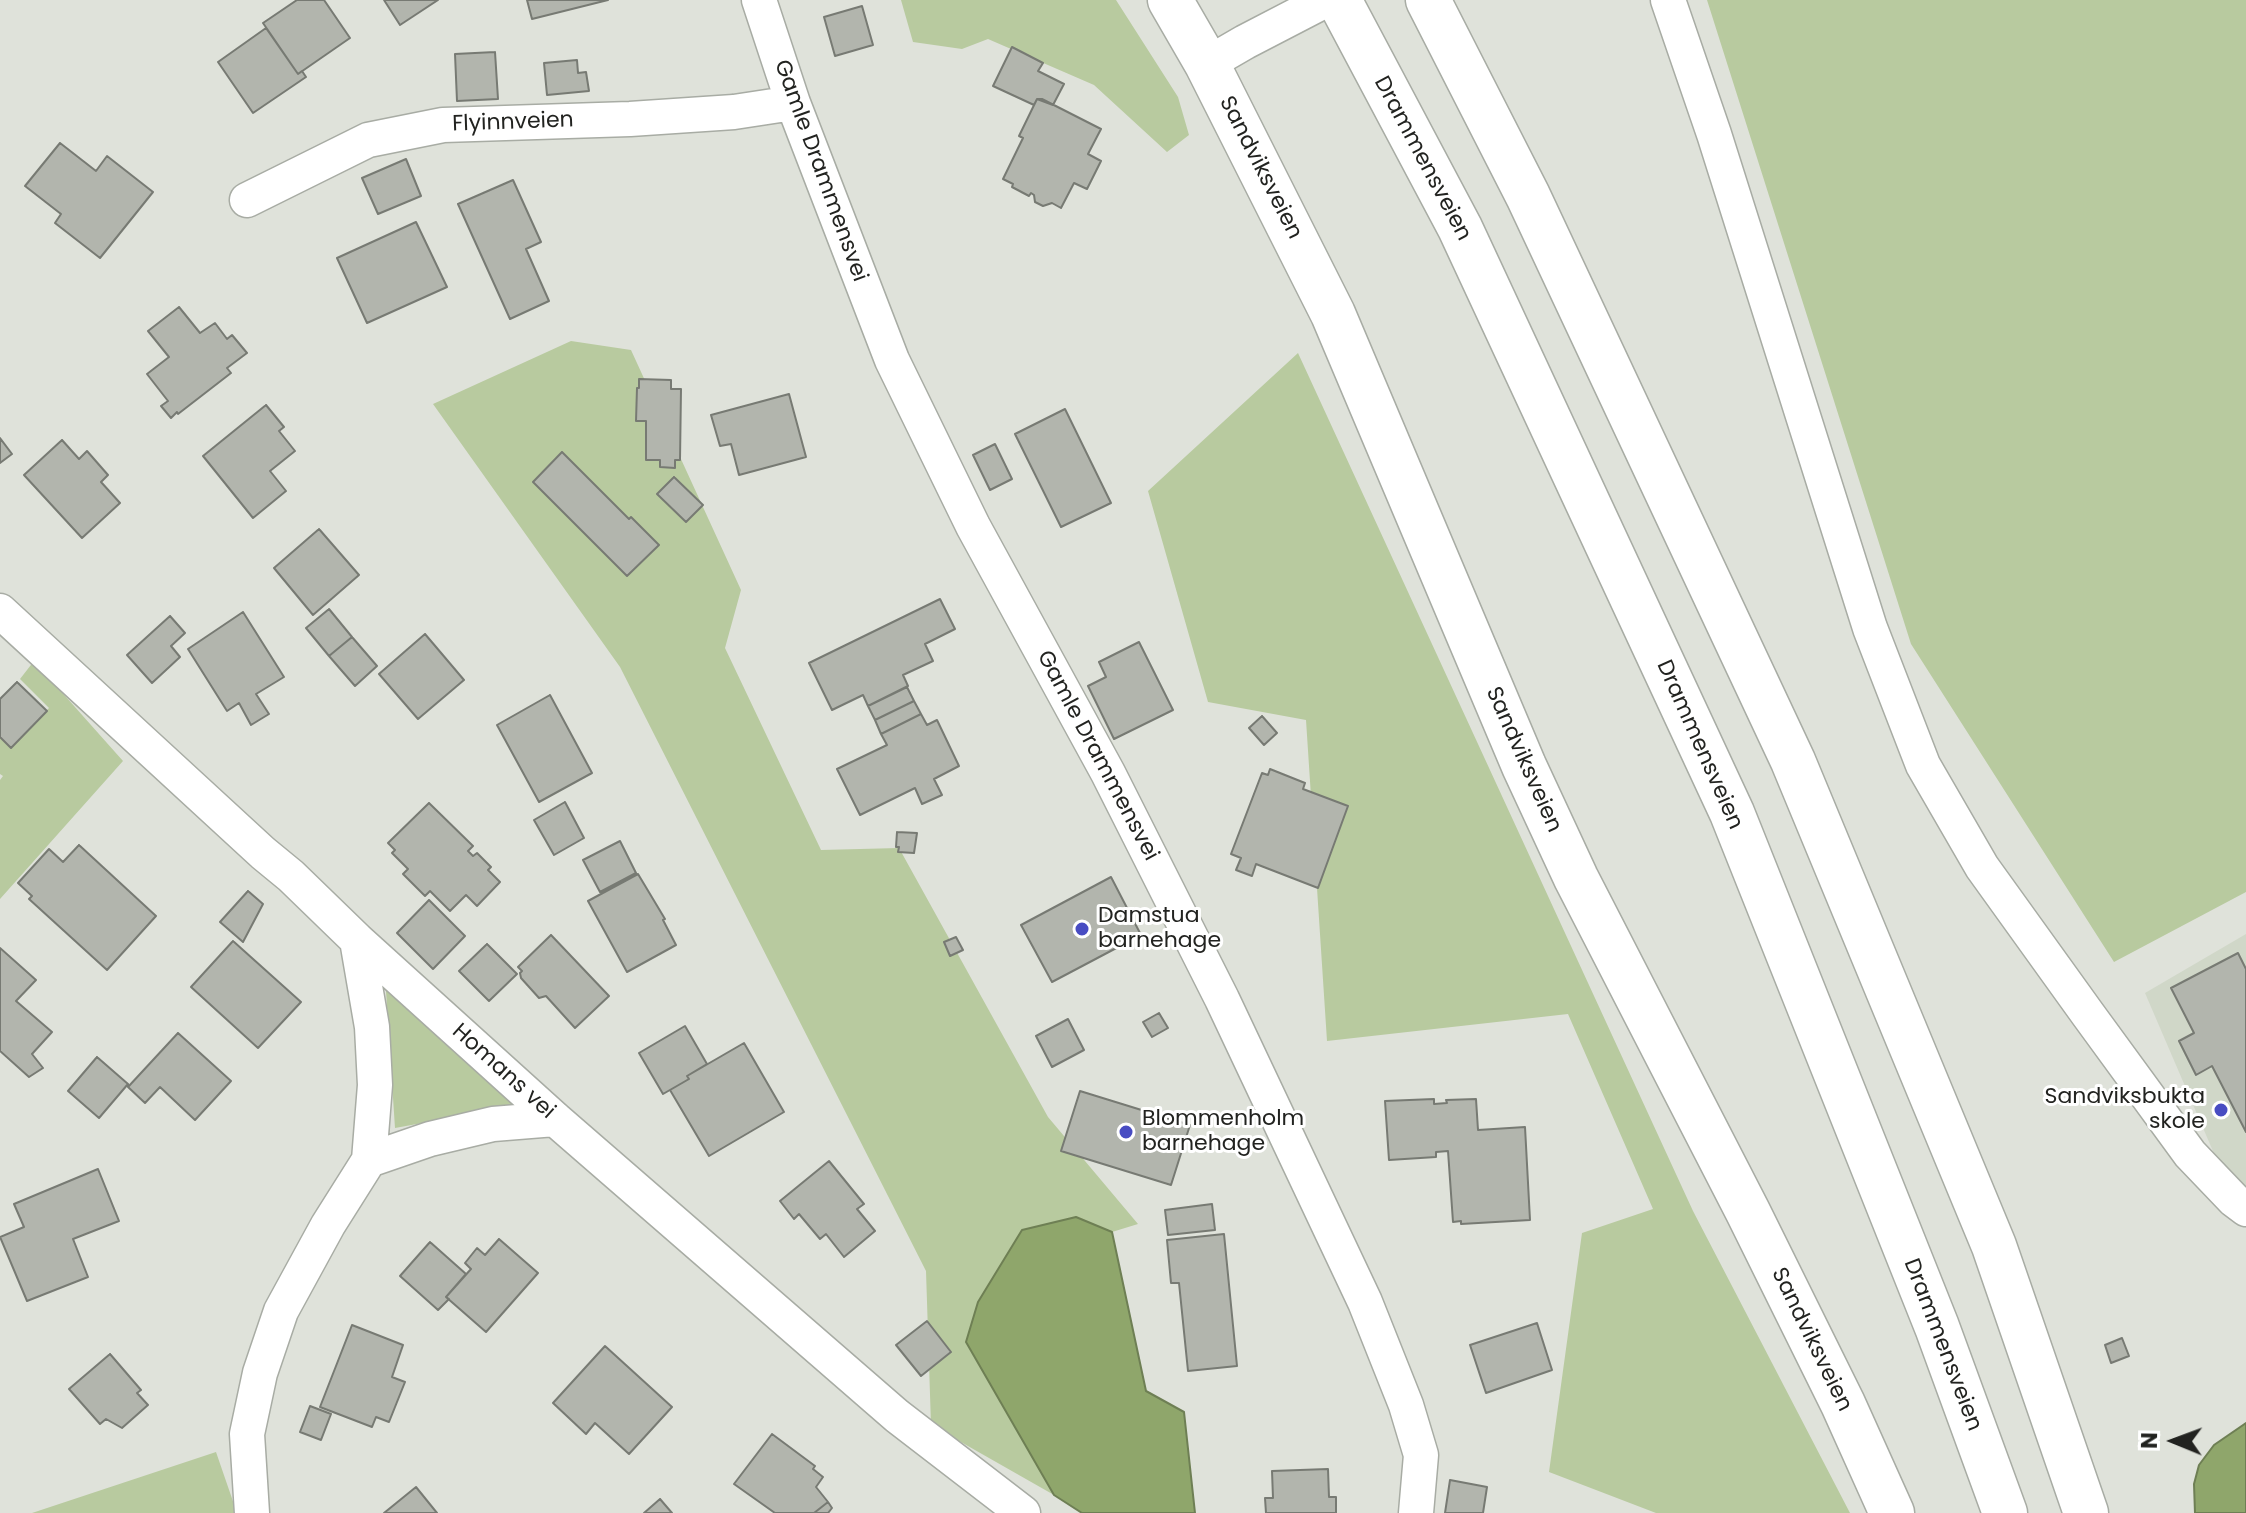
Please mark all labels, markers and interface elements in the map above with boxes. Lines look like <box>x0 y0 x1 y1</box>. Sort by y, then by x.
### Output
street label: Gamle Drammensvei <box>768 56 872 286</box>
street label: Drammensveien <box>1368 72 1476 246</box>
street label: Sandviksveien <box>1213 92 1307 244</box>
street label: Flyinnveien <box>452 108 574 138</box>
street label: Gamle Drammensvei <box>1030 646 1164 866</box>
street label: Drammensveien <box>1650 656 1748 834</box>
street label: Sandviksveien <box>1479 683 1567 837</box>
place label: Damstua barnehage <box>1098 903 1221 954</box>
marker: Damstua barnehage <box>1073 920 1091 938</box>
street label: Homans vei <box>446 1019 560 1125</box>
place label: Sandviksbukta skole <box>2045 1084 2205 1136</box>
marker: Sandviksbukta skole <box>2212 1101 2230 1119</box>
place label: Blommenholm barnehage <box>1142 1106 1304 1158</box>
marker: Blommenholm barnehage <box>1117 1123 1135 1141</box>
street label: Drammensveien <box>1897 1255 1987 1435</box>
street label: Sandviksveien <box>1765 1264 1857 1416</box>
north arrow <box>2134 1401 2214 1481</box>
text: N <box>2134 1432 2165 1449</box>

